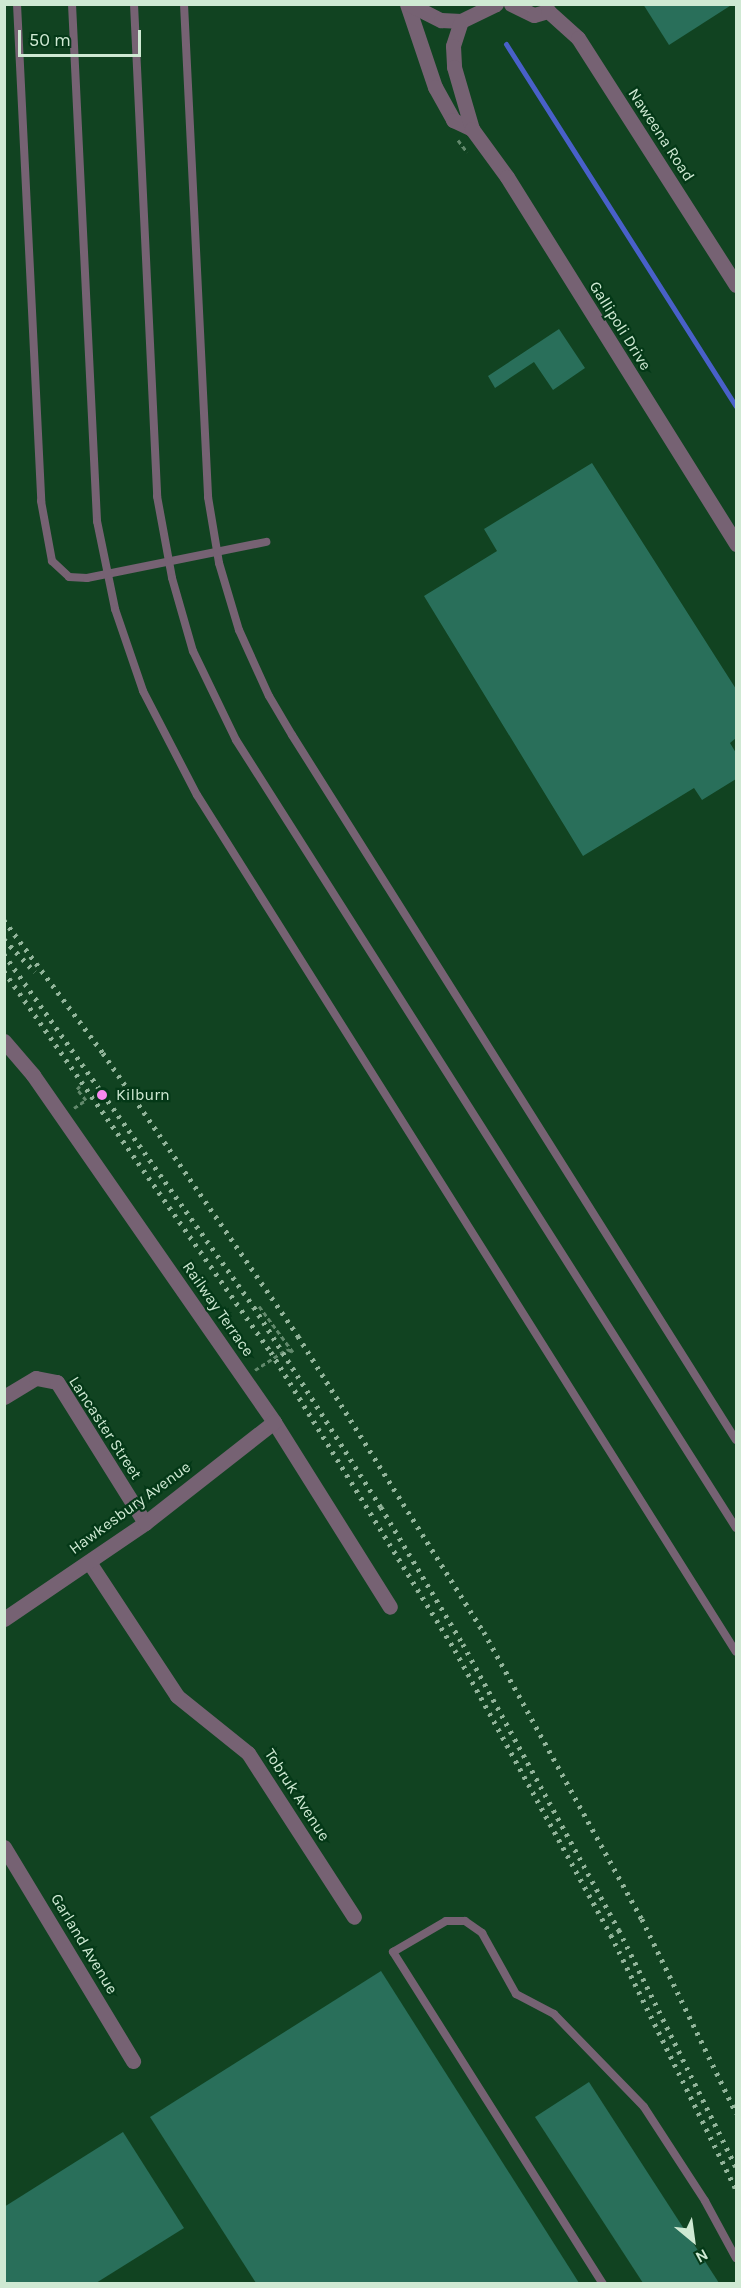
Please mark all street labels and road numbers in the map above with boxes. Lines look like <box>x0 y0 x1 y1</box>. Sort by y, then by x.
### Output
street label: Naweena Road <box>624 85 698 185</box>
street label: Gallipoli Drive <box>585 278 655 374</box>
street label: Railway Terrace <box>178 1258 258 1360</box>
street label: Lancaster Street <box>65 1373 145 1483</box>
street label: Hawkesbury Avenue <box>65 1457 195 1559</box>
street label: Tobruk Avenue <box>260 1745 334 1845</box>
street label: Garland Avenue <box>46 1890 122 1998</box>

